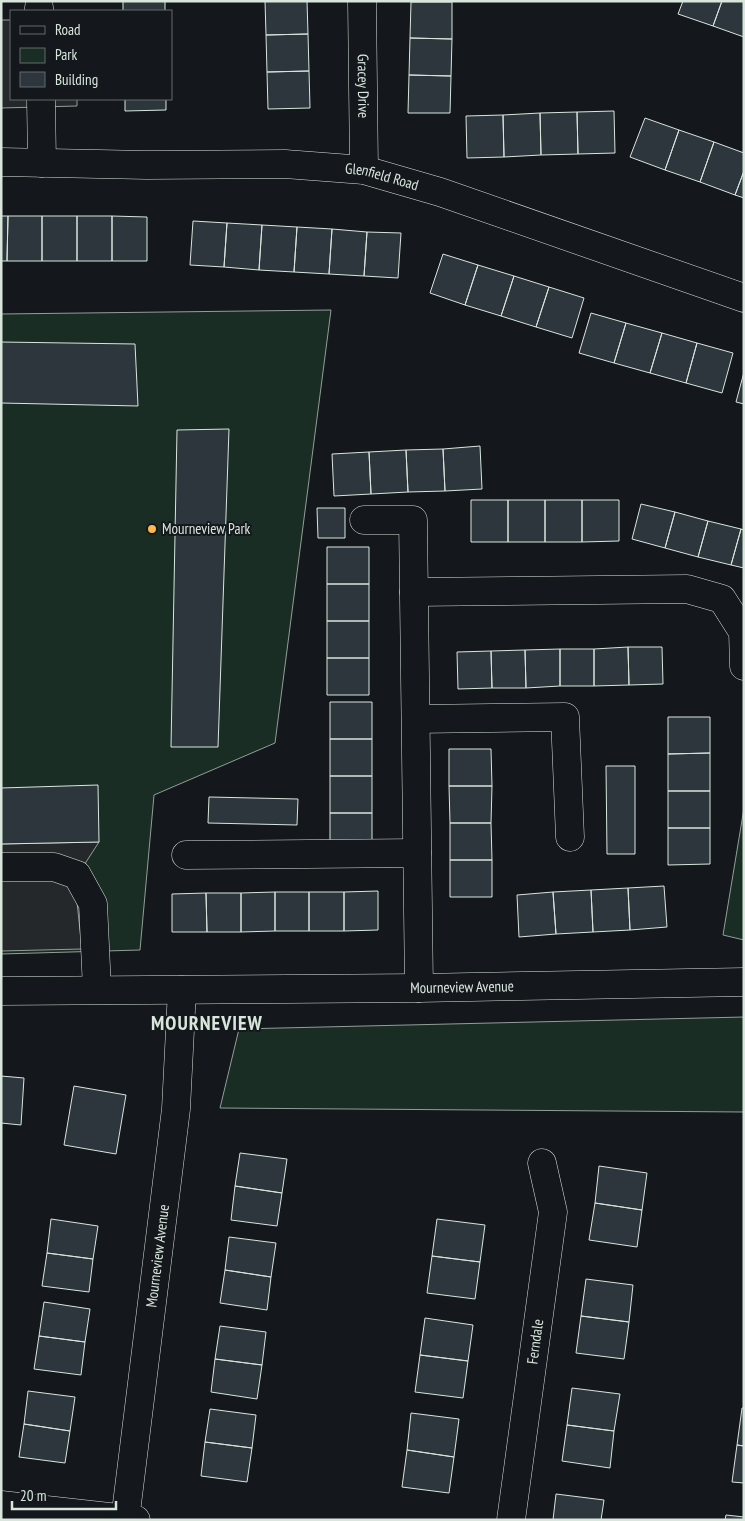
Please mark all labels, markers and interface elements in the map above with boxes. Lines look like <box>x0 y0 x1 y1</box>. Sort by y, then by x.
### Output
legend <box>10 10 172 100</box>
text: Road <box>55 20 81 39</box>
text: Park <box>55 45 77 64</box>
street label: Gracey Drive <box>354 54 373 118</box>
text: Building <box>55 70 98 89</box>
street label: Glenfield Road <box>344 159 421 194</box>
place label: Mourneview Park <box>162 519 251 538</box>
marker: Mourneview Park <box>146 523 158 535</box>
street label: Mourneview Avenue <box>410 976 514 997</box>
district label: MOURNEVIEW <box>151 1010 263 1036</box>
street label: Mourneview Avenue <box>141 1203 173 1309</box>
street label: Ferndale <box>522 1318 547 1365</box>
scale bar <box>12 1478 116 1510</box>
text: 20 m <box>20 1486 46 1505</box>

